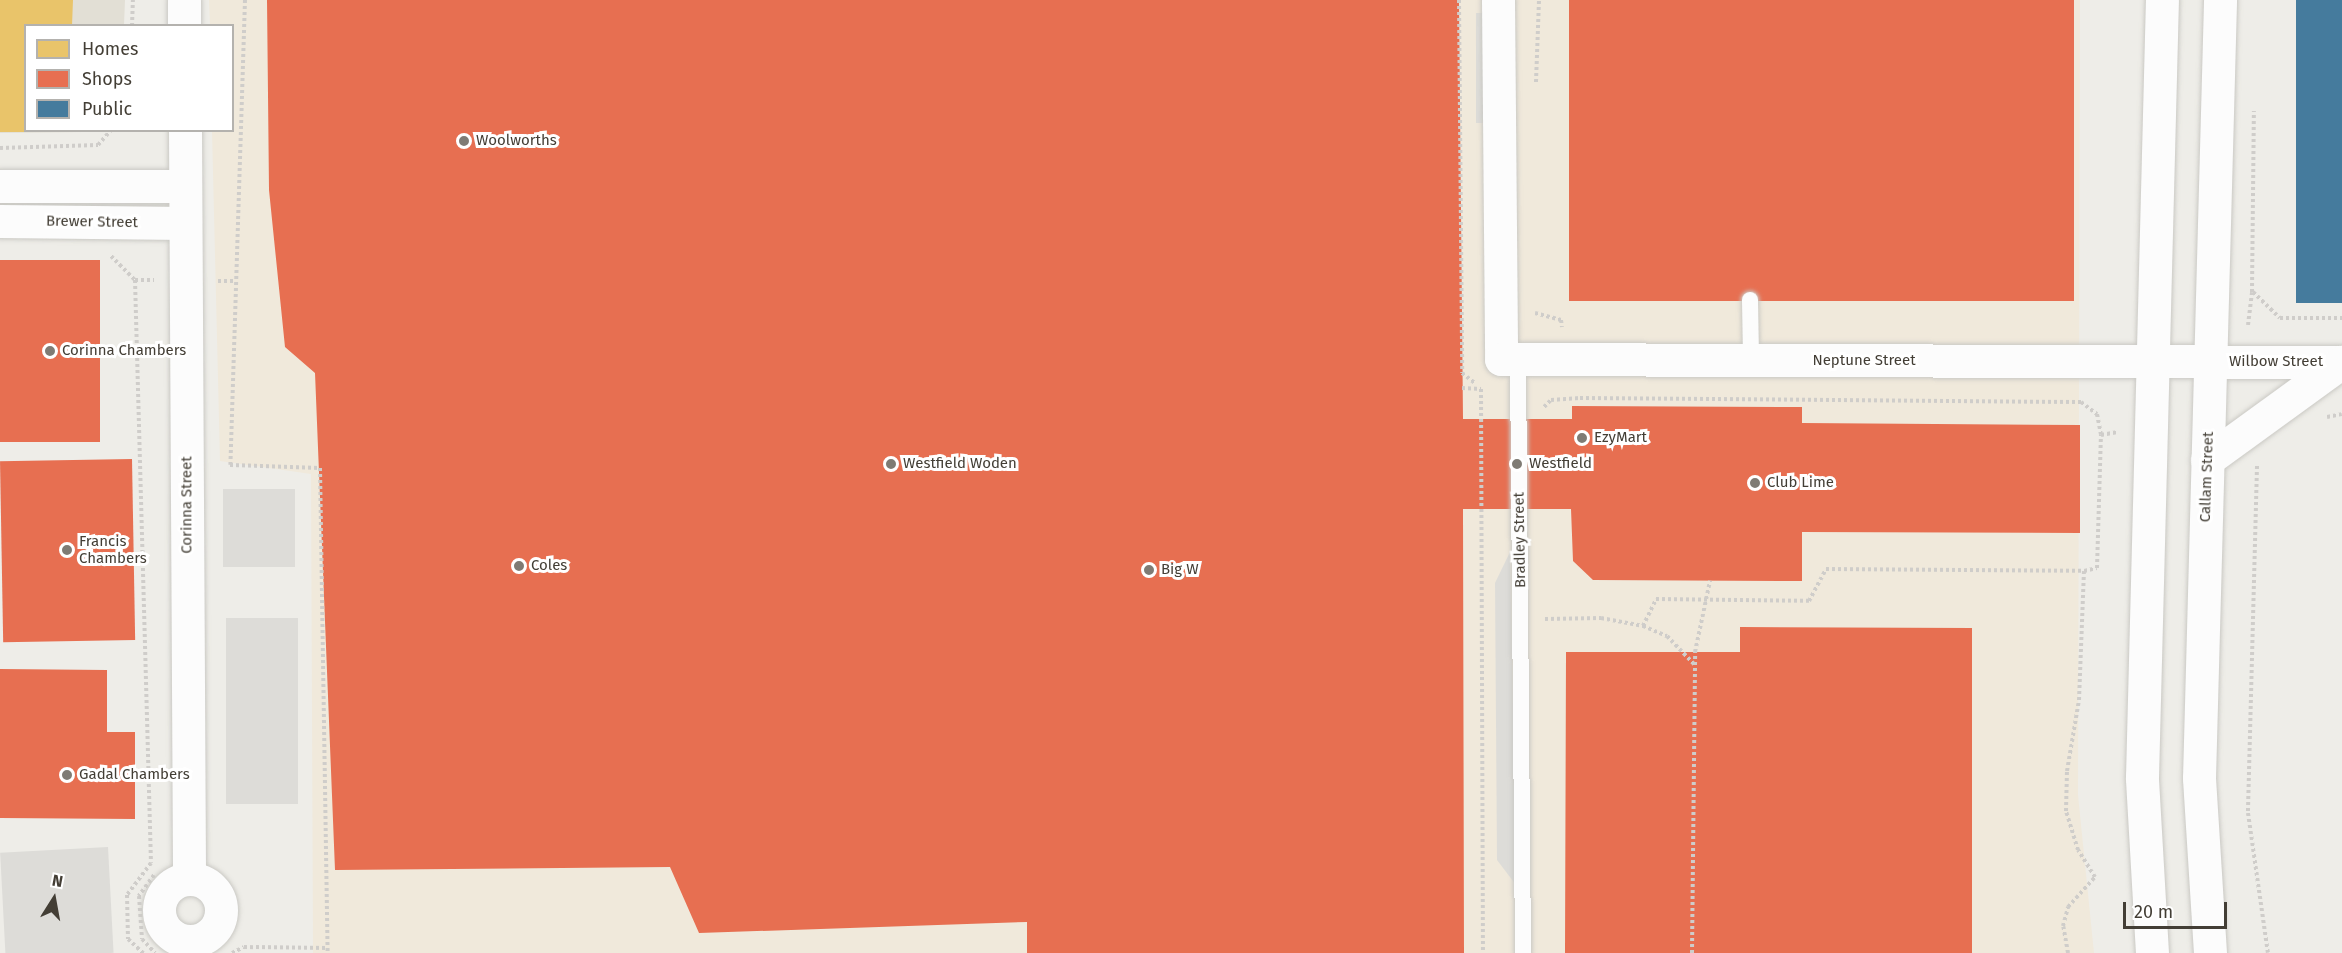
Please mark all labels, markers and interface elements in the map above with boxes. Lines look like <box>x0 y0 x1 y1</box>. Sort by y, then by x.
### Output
legend <box>24 24 234 132</box>
text: Homes <box>82 38 138 60</box>
text: Shops <box>82 68 132 90</box>
text: Public <box>82 98 132 120</box>
place label: Woolworths <box>476 132 557 150</box>
marker: Woolworths <box>457 134 471 148</box>
street label: Brewer Street <box>46 212 138 232</box>
place label: Corinna Chambers <box>62 342 186 360</box>
marker: Corinna Chambers <box>43 344 57 358</box>
street label: Neptune Street <box>1812 352 1916 370</box>
street label: Wilbow Street <box>2229 353 2323 371</box>
place label: EzyMart <box>1594 429 1647 447</box>
marker: EzyMart <box>1575 431 1589 445</box>
street label: Callam Street <box>2196 431 2218 523</box>
place label: Westfield Woden <box>903 455 1017 473</box>
place label: Westfield <box>1529 455 1592 473</box>
street label: Corinna Street <box>178 456 196 554</box>
marker: Westfield Woden <box>884 457 898 471</box>
marker: Westfield <box>1510 457 1524 471</box>
place label: Club Lime <box>1767 474 1834 492</box>
marker: Club Lime <box>1748 476 1762 490</box>
street label: Bradley Street <box>1510 492 1530 588</box>
place label: Francis Chambers <box>79 532 147 567</box>
marker: Francis Chambers <box>60 543 74 557</box>
place label: Coles <box>531 557 567 575</box>
marker: Coles <box>512 559 526 573</box>
place label: Big W <box>1161 561 1199 579</box>
marker: Big W <box>1142 563 1156 577</box>
place label: Gadal Chambers <box>79 766 190 784</box>
marker: Gadal Chambers <box>60 768 74 782</box>
north arrow <box>24 869 84 929</box>
text: N <box>51 871 65 891</box>
scale bar <box>2126 890 2230 928</box>
text: 20 m <box>2134 901 2173 923</box>

